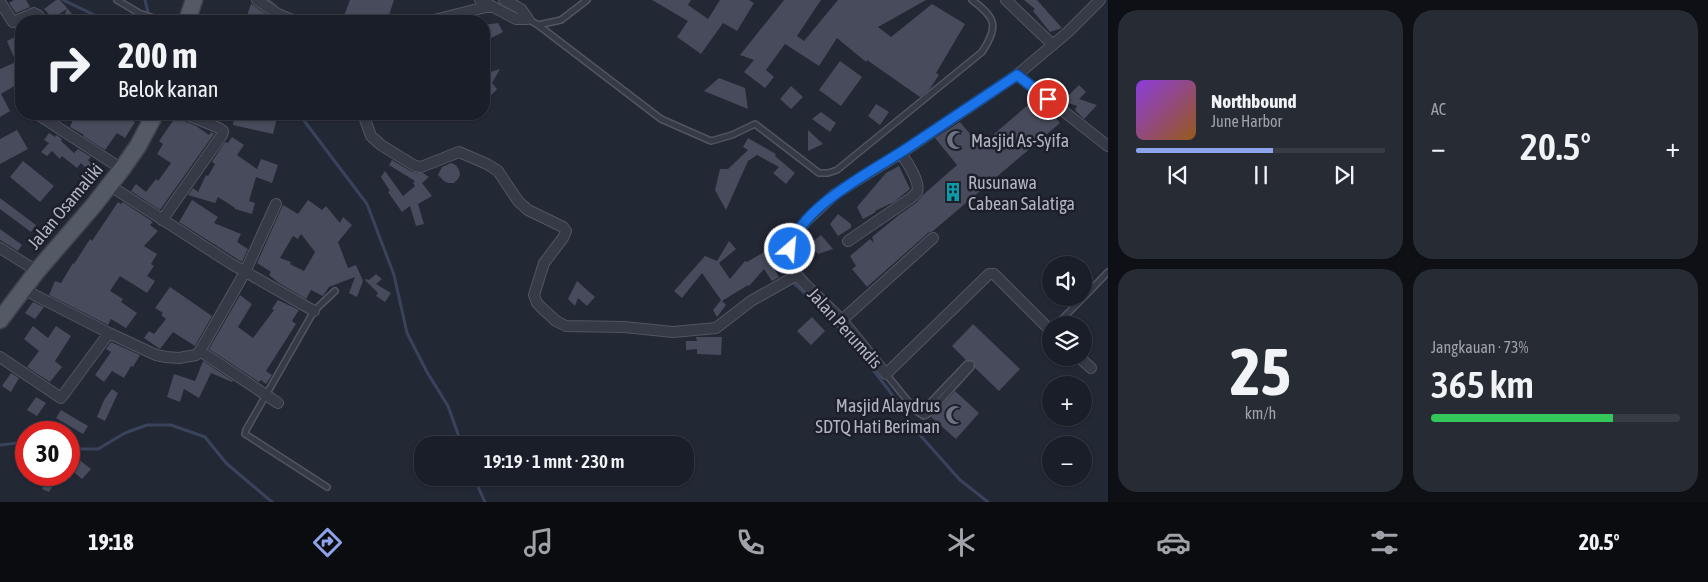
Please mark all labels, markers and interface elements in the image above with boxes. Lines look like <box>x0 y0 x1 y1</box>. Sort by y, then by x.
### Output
icon: right <box>35 35 100 100</box>
text: 200 m <box>118 35 197 75</box>
text: Belok kanan <box>118 76 219 102</box>
pin <box>1027 78 1069 120</box>
icon: arrive <box>1034 85 1062 113</box>
text: Northbound <box>1211 90 1297 112</box>
text: AC <box>1431 100 1446 118</box>
text: June Harbor <box>1211 112 1282 130</box>
text: 20.5° <box>1520 125 1591 168</box>
mosque icon: Masjid As-Syifa <box>945 129 967 151</box>
place label: Masjid As-Syifa <box>971 130 1069 151</box>
text: − <box>1431 131 1446 163</box>
text: + <box>1665 131 1680 163</box>
street label: Jalan Osamaliki <box>23 159 107 253</box>
icon: previous <box>1164 161 1192 189</box>
icon: pause <box>1247 161 1275 189</box>
icon: next <box>1330 161 1358 189</box>
place label: Rusunawa Cabean Salatiga <box>968 172 1075 214</box>
building icon: Rusunawa Cabean Salatiga <box>942 181 964 203</box>
position arrow <box>763 222 815 274</box>
map controls <box>1042 256 1092 486</box>
button: sound <box>1042 256 1092 306</box>
street label: Jalan Perumdis <box>803 283 887 373</box>
button: layers <box>1042 316 1092 366</box>
text: 25 <box>1230 334 1291 409</box>
text: Jangkauan · 73% <box>1431 338 1528 356</box>
text: 365 km <box>1431 363 1534 406</box>
button: + <box>1042 376 1092 426</box>
place label: Masjid Alaydrus SDTQ Hati Beriman <box>815 395 940 437</box>
mosque icon: Masjid Alaydrus SDTQ Hati Beriman <box>944 404 966 426</box>
text: km/h <box>1245 404 1276 422</box>
speed limit sign: 30 <box>15 421 80 486</box>
button: − <box>1042 436 1092 486</box>
text: 19:19 · 1 mnt · 230 m <box>484 450 624 472</box>
icon: directions <box>310 525 345 560</box>
icon: music <box>521 525 556 560</box>
icon: phone <box>733 525 768 560</box>
icon: climate <box>944 525 979 560</box>
icon: car <box>1156 525 1191 560</box>
icon: filters <box>1367 525 1402 560</box>
text: 19:18 <box>88 529 134 555</box>
text: 20.5° <box>1579 529 1620 555</box>

